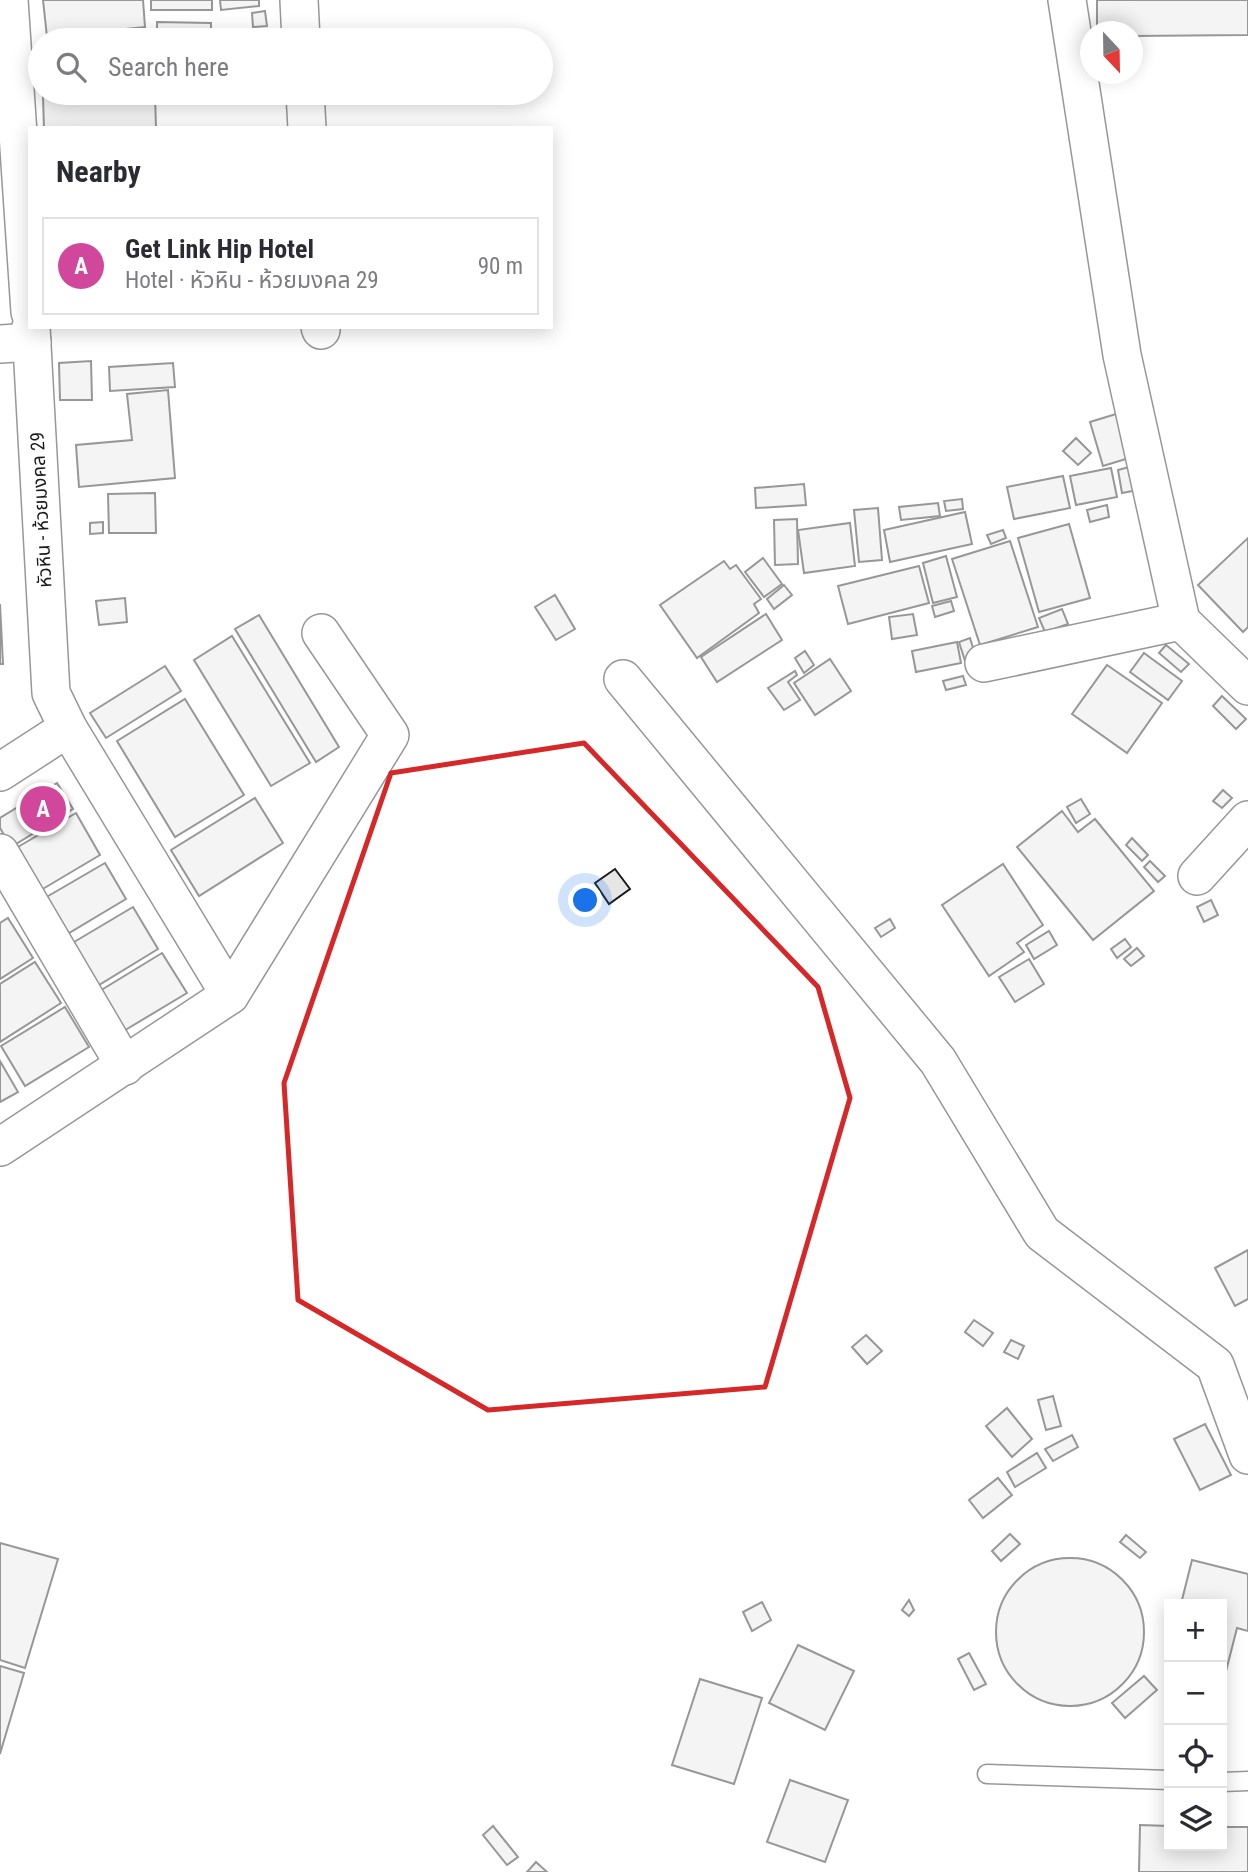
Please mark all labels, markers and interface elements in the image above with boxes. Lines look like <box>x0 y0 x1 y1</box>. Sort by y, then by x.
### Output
north arrow <box>1080 21 1143 84</box>
search box <box>28 28 553 105</box>
icon: search <box>52 48 90 86</box>
text: Search here <box>108 52 229 82</box>
text: Nearby <box>56 154 141 189</box>
text: Get Link Hip Hotel <box>125 234 314 264</box>
text: A <box>74 253 88 280</box>
text: 90 m <box>478 253 523 280</box>
text: Hotel · หัวหิน - ห้วยมงคล 29 <box>125 267 379 294</box>
street label: หัวหิน - ห้วยมงคล 29 <box>25 431 57 589</box>
pin: A <box>20 783 66 835</box>
your location <box>568 883 602 917</box>
map controls <box>1164 1599 1227 1851</box>
button: + <box>1164 1599 1227 1662</box>
button: − <box>1164 1662 1227 1725</box>
button: locate <box>1164 1725 1227 1788</box>
button: layers <box>1164 1788 1227 1851</box>

